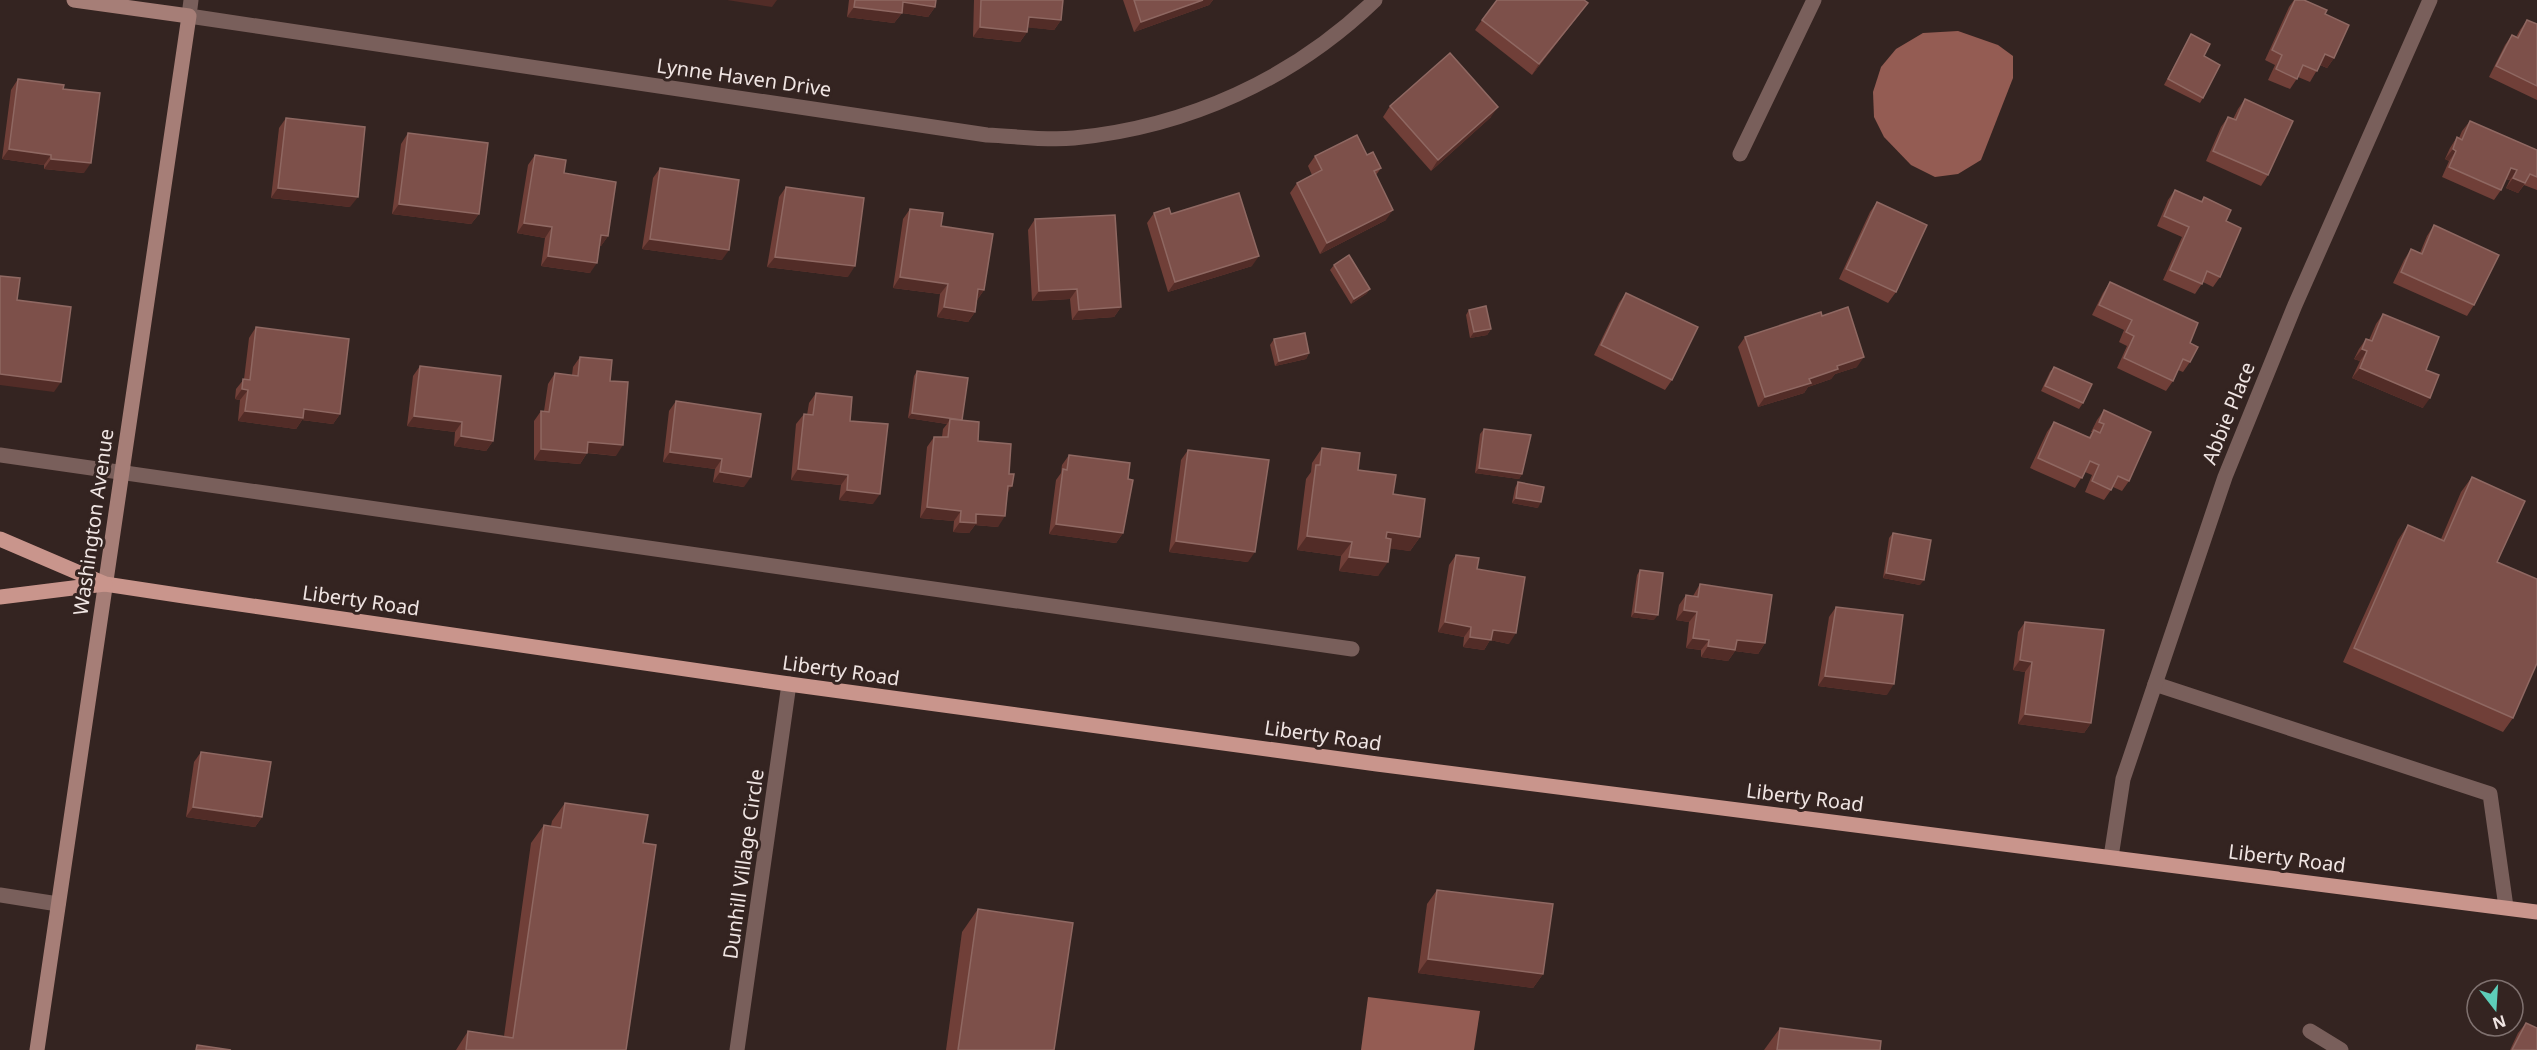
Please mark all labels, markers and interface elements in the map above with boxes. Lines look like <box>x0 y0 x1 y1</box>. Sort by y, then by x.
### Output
street label: Lynne Haven Drive <box>655 51 833 103</box>
street label: Abbie Place <box>2195 358 2261 468</box>
street label: Washington Avenue <box>67 427 119 617</box>
street label: Liberty Road <box>301 578 421 622</box>
street label: Liberty Road <box>781 648 901 692</box>
street label: Liberty Road <box>1263 713 1383 757</box>
street label: Dunhill Village Circle <box>716 767 770 961</box>
street label: Liberty Road <box>1745 776 1865 818</box>
street label: Liberty Road <box>2227 837 2347 879</box>
north arrow <box>2465 978 2525 1038</box>
text: N <box>2490 1010 2509 1035</box>

